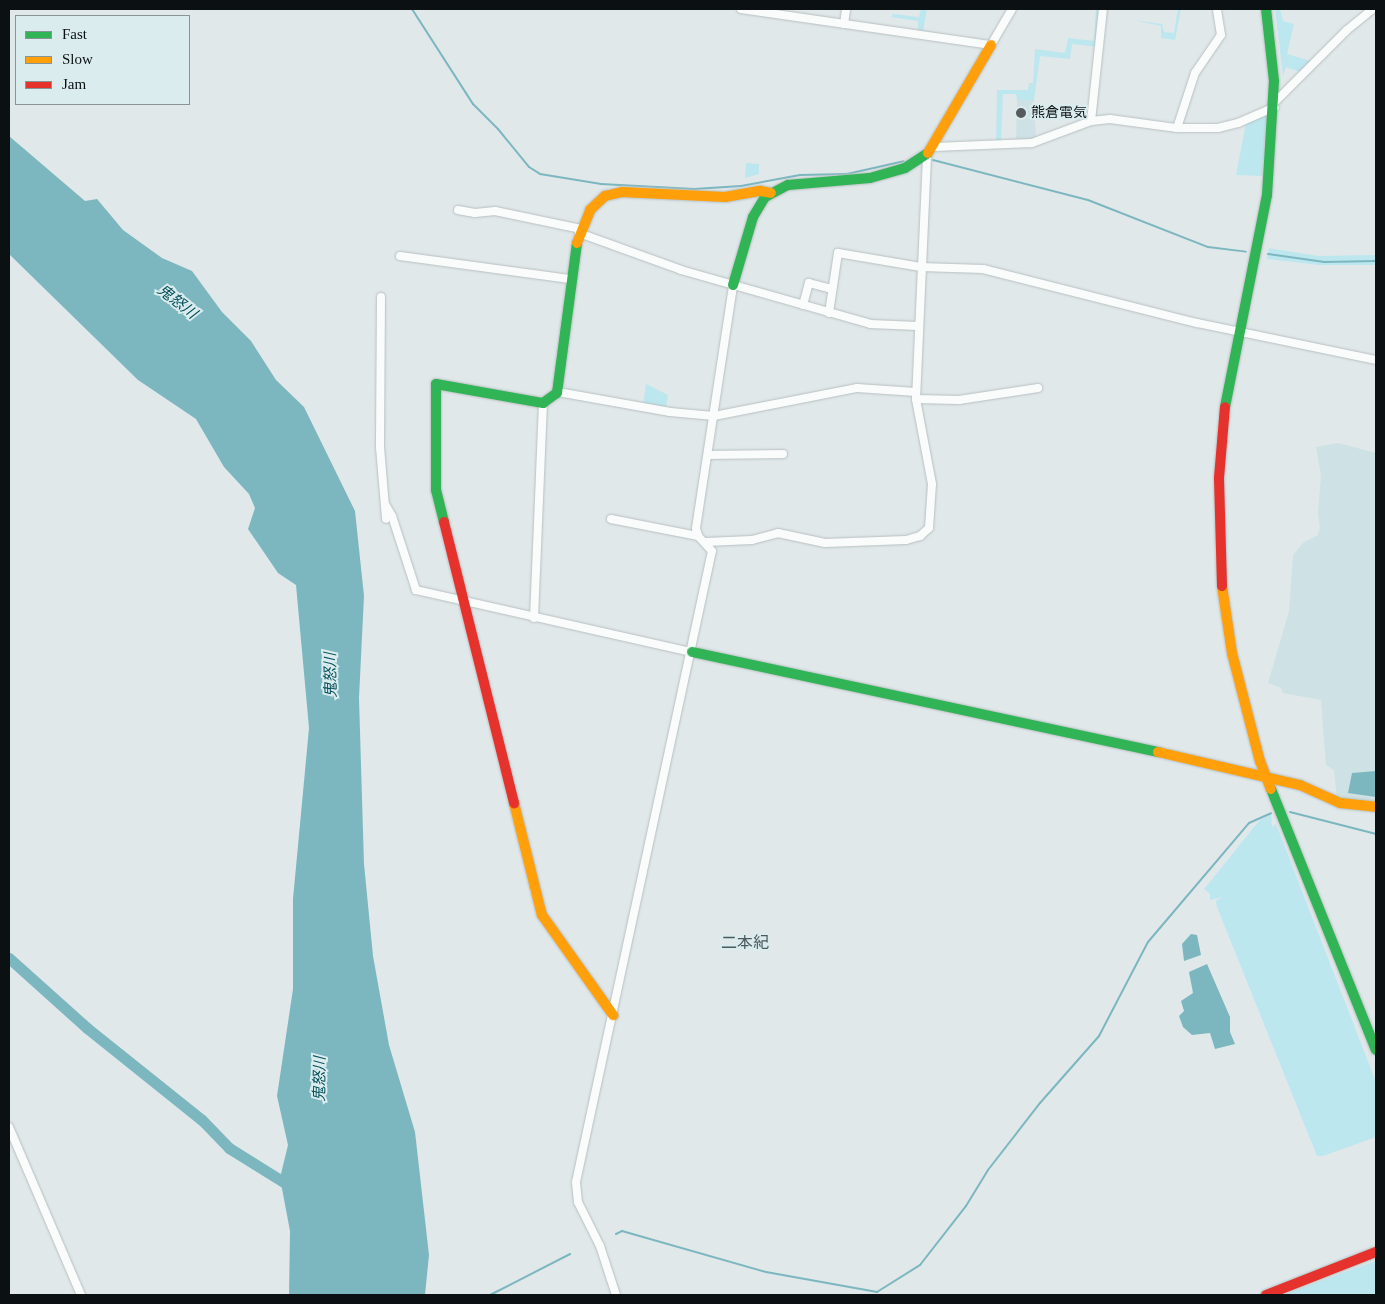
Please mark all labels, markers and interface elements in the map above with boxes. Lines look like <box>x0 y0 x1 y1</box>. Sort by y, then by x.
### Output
legend <box>15 15 190 105</box>
text: Fast <box>62 26 87 42</box>
text: Slow <box>62 51 93 67</box>
text: Jam <box>62 76 86 92</box>
place label: 熊倉電気 <box>1031 105 1087 121</box>
marker: 熊倉電気 <box>1015 107 1027 119</box>
water label: 鬼怒川 <box>154 281 200 323</box>
water label: 鬼怒川 <box>322 652 340 698</box>
district label: 二本紀 <box>721 933 769 953</box>
water label: 鬼怒川 <box>311 1056 329 1102</box>

